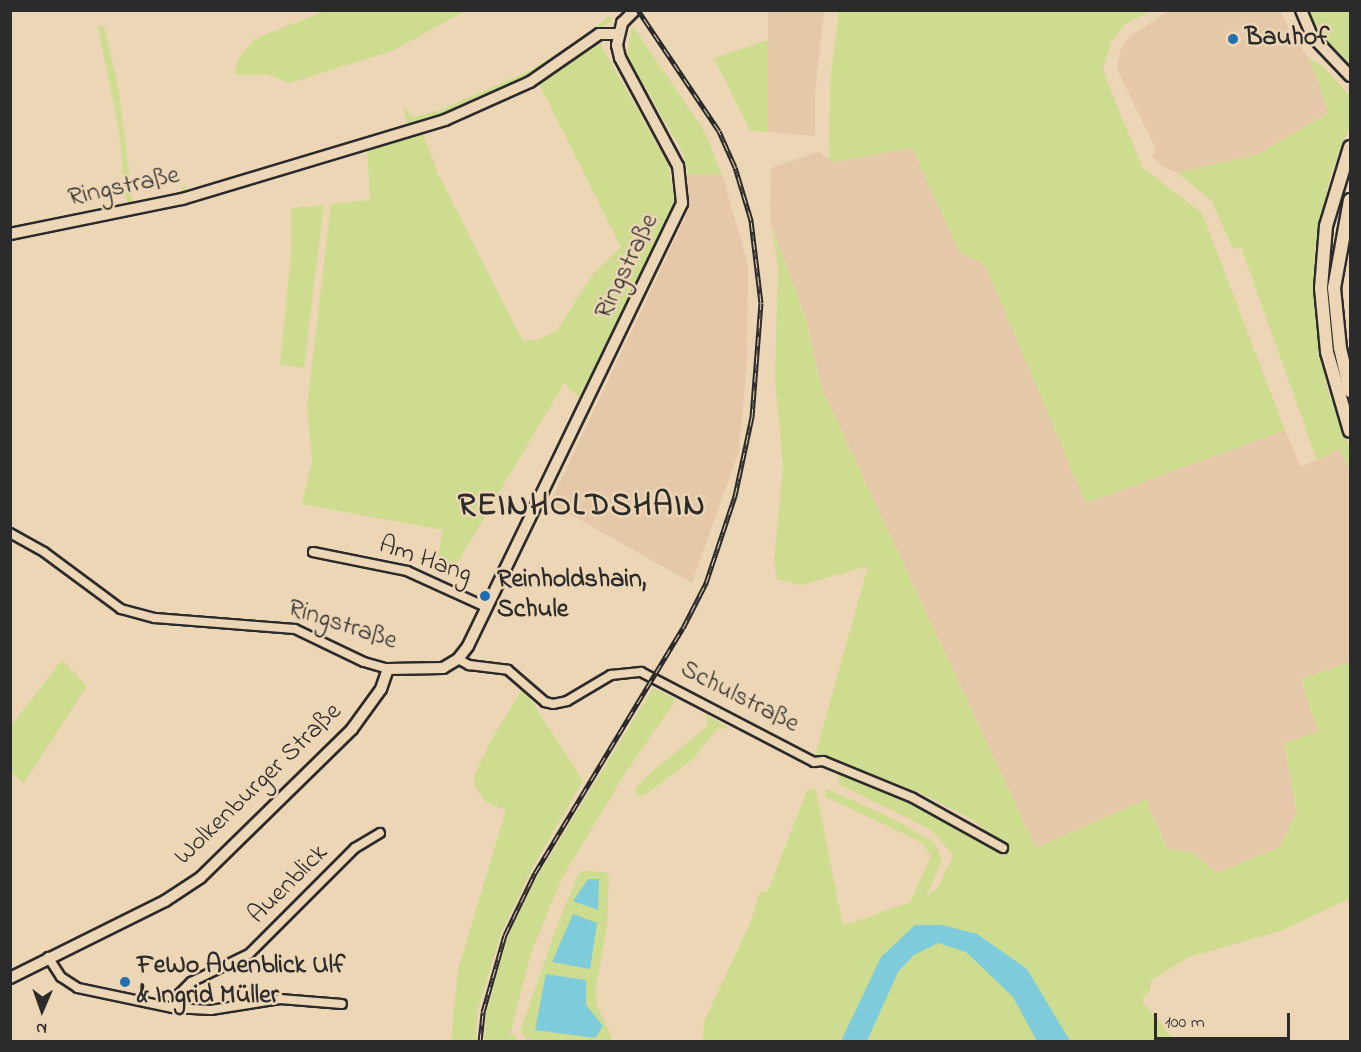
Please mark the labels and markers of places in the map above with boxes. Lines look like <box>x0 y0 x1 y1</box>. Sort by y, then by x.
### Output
place label: Bauhof <box>1245 23 1329 55</box>
marker: Bauhof <box>1226 32 1240 46</box>
place label: Reinholdshain, Schule <box>497 565 646 626</box>
marker: Reinholdshain, Schule <box>478 589 492 603</box>
place label: FeWo Auenblick Ulf & Ingrid Müller <box>137 951 345 1012</box>
marker: FeWo Auenblick Ulf & Ingrid Müller <box>118 975 132 989</box>

